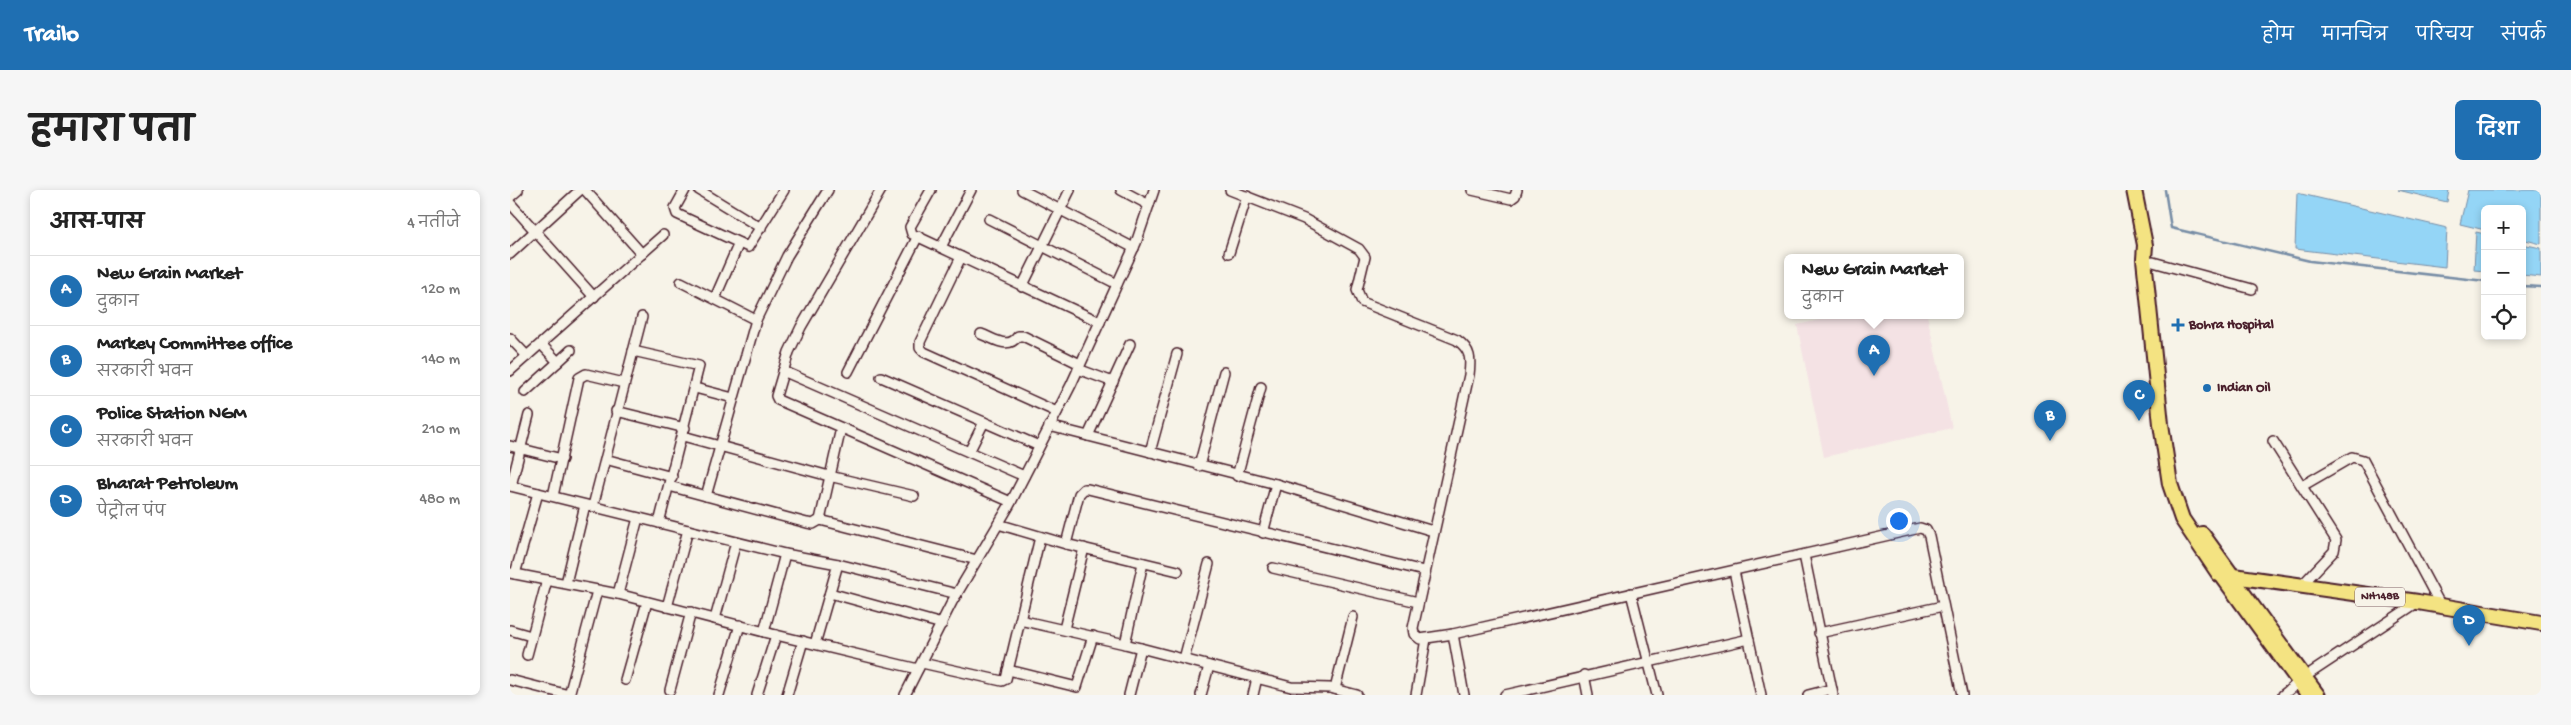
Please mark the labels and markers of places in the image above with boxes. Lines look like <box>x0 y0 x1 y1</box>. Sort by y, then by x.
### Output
place label: Bohra Hospital <box>2188 317 2274 334</box>
marker: Bohra Hospital <box>2171 318 2185 332</box>
pin: A <box>1858 335 1890 376</box>
pin: C <box>2123 380 2155 421</box>
place label: Indian Oil <box>2217 380 2271 397</box>
marker: Indian Oil <box>2201 382 2213 394</box>
pin: B <box>2034 400 2066 441</box>
pin: D <box>2453 605 2485 646</box>

